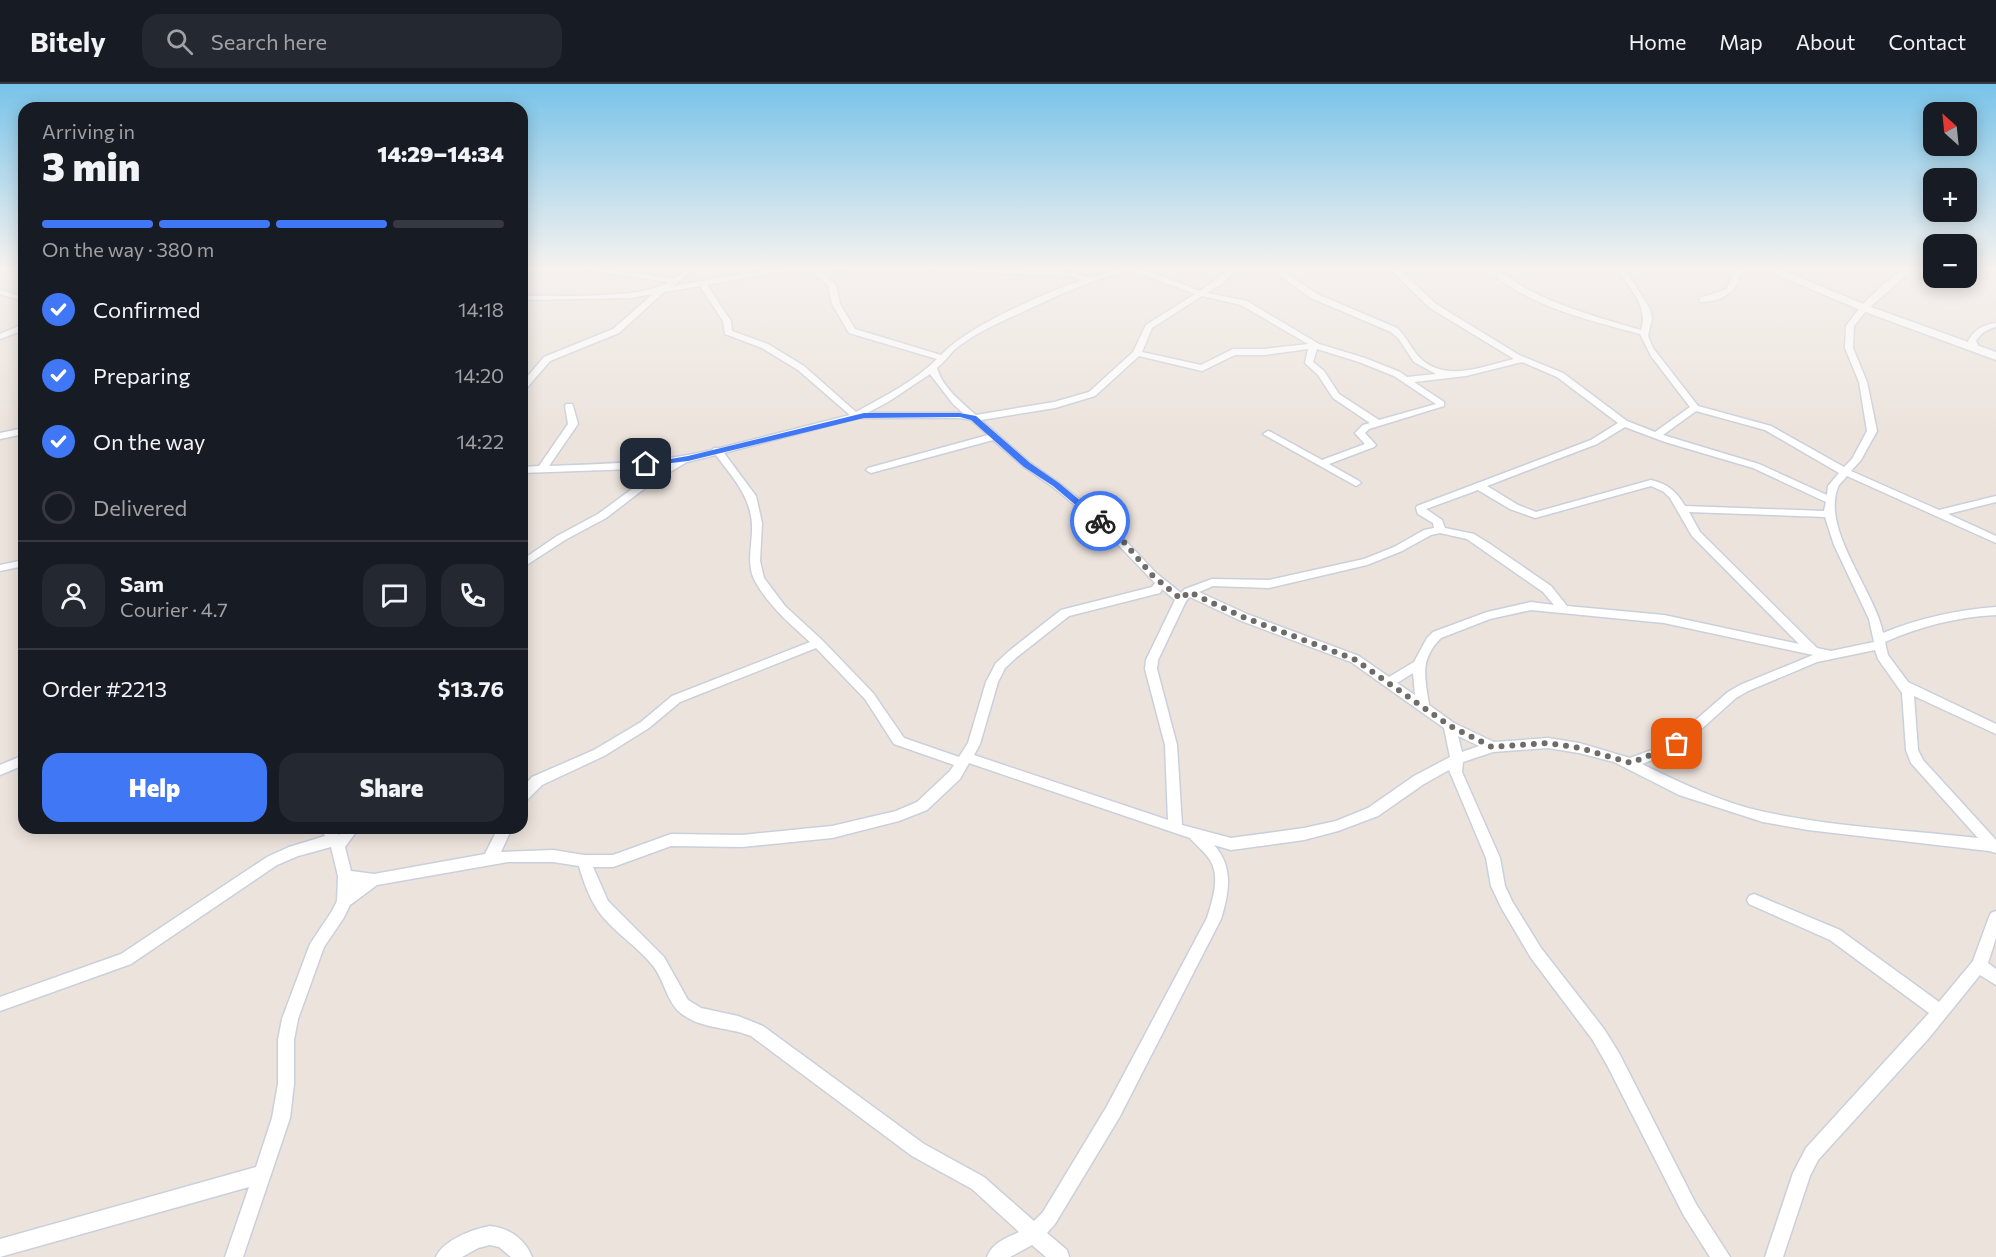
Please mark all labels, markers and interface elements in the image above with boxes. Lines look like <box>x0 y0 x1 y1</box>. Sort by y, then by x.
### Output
search box <box>142 14 562 68</box>
text: Bitely <box>30 24 106 58</box>
icon: search <box>163 25 196 58</box>
text: Search here <box>211 28 327 55</box>
text: Home <box>1629 29 1686 54</box>
text: Map <box>1719 29 1763 54</box>
text: About <box>1796 29 1855 54</box>
text: Contact <box>1888 29 1966 54</box>
north arrow <box>1923 102 1977 156</box>
map controls <box>1923 102 1977 288</box>
text: Arriving in <box>42 119 135 143</box>
text: 14:29–14:34 <box>377 140 504 167</box>
text: 3 min <box>42 141 140 189</box>
button: + <box>1923 168 1977 222</box>
button: − <box>1923 234 1977 288</box>
text: On the way · 380 m <box>42 237 214 261</box>
icon: check <box>42 293 75 326</box>
text: Confirmed <box>93 296 200 323</box>
text: 14:18 <box>458 297 504 321</box>
icon: check <box>42 359 75 392</box>
text: Preparing <box>93 362 190 389</box>
text: 14:20 <box>455 363 504 387</box>
icon: check <box>42 425 75 458</box>
text: On the way <box>93 428 205 455</box>
text: 14:22 <box>457 429 504 453</box>
pin <box>620 438 671 489</box>
icon: home <box>629 447 662 480</box>
courier <box>1070 491 1130 551</box>
text: Delivered <box>93 494 187 521</box>
icon: bike <box>1084 505 1117 538</box>
button: person <box>42 564 105 627</box>
button: chat <box>363 564 426 627</box>
button: phone <box>441 564 504 627</box>
text: Sam <box>120 570 164 597</box>
text: Courier · 4.7 <box>120 597 228 621</box>
text: Order #2213 <box>42 675 167 702</box>
text: $13.76 <box>438 675 504 702</box>
pin <box>1651 718 1702 769</box>
icon: bag <box>1660 727 1693 760</box>
button: Help <box>42 753 267 822</box>
button: Share <box>279 753 504 822</box>

